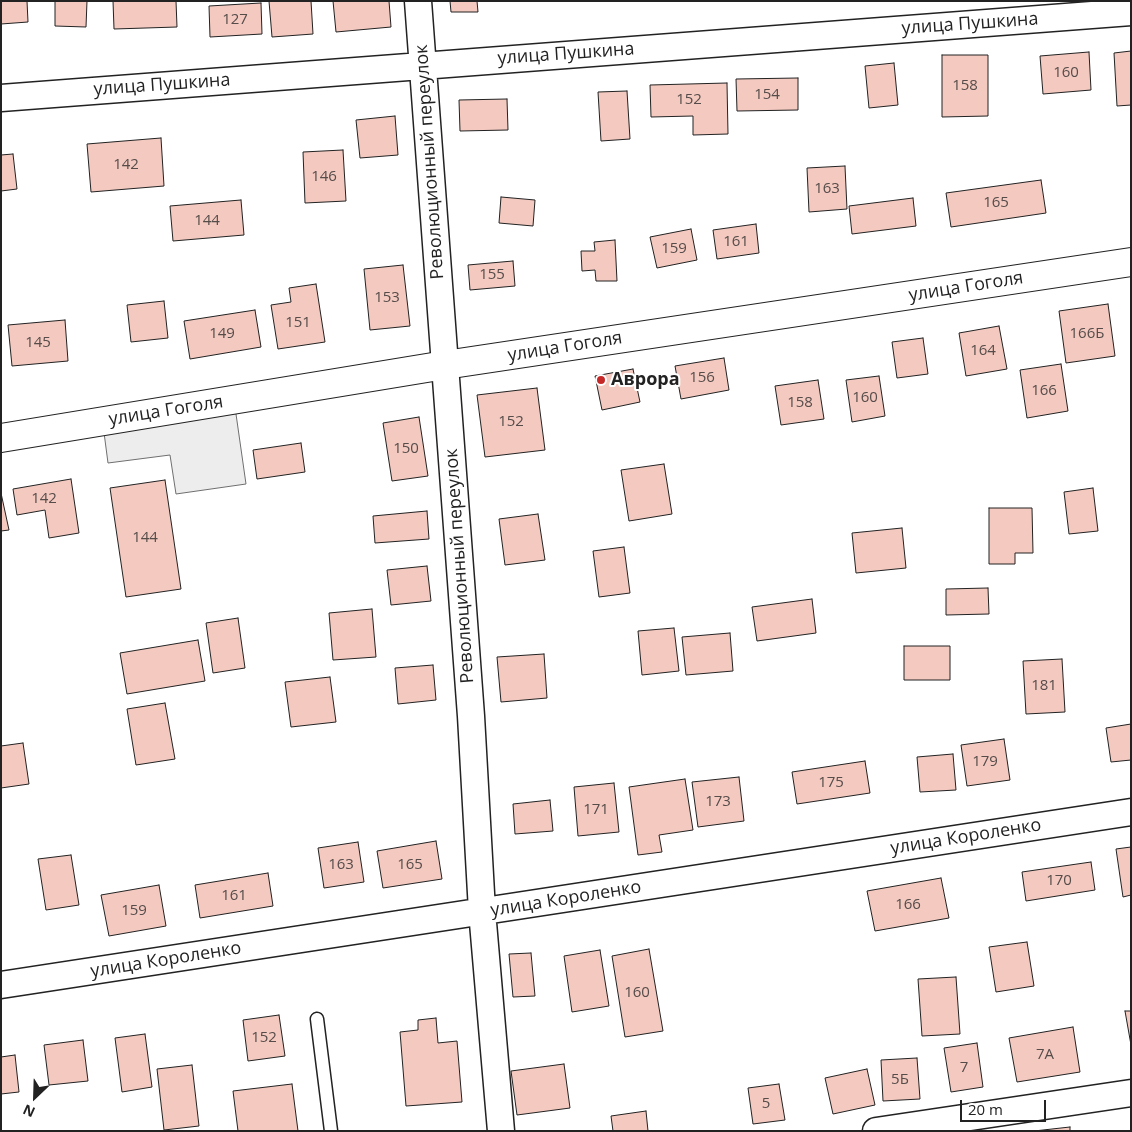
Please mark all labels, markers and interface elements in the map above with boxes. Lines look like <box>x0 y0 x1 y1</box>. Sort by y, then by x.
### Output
street label: улица Пушкина <box>901 8 1039 40</box>
house number: 127 <box>222 11 248 29</box>
street label: улица Пушкина <box>497 38 635 70</box>
street label: Революционный переулок <box>411 44 449 280</box>
house number: 160 <box>1053 64 1079 82</box>
street label: улица Пушкина <box>93 69 231 101</box>
house number: 158 <box>952 77 978 95</box>
house number: 154 <box>754 86 780 104</box>
house number: 152 <box>676 91 702 109</box>
house number: 142 <box>113 156 139 174</box>
house number: 146 <box>311 168 337 186</box>
house number: 163 <box>814 180 840 198</box>
house number: 165 <box>983 194 1009 212</box>
house number: 144 <box>194 212 220 230</box>
house number: 161 <box>723 233 749 251</box>
house number: 159 <box>661 240 687 258</box>
house number: 155 <box>479 266 505 284</box>
street label: улица Гоголя <box>907 267 1025 307</box>
house number: 153 <box>374 289 400 307</box>
house number: 151 <box>285 314 311 332</box>
house number: 149 <box>209 325 235 343</box>
house number: 166Б <box>1070 325 1104 343</box>
street label: улица Гоголя <box>506 327 624 367</box>
house number: 145 <box>25 334 51 352</box>
house number: 164 <box>970 342 996 360</box>
place label: Аврора <box>611 369 680 391</box>
house number: 156 <box>689 369 715 387</box>
marker: Аврора <box>595 374 607 386</box>
house number: 166 <box>1031 382 1057 400</box>
house number: 160 <box>852 389 878 407</box>
street label: улица Гоголя <box>107 391 225 431</box>
house number: 158 <box>787 394 813 412</box>
house number: 152 <box>498 413 524 431</box>
house number: 150 <box>393 440 419 458</box>
street label: Революционный переулок <box>441 448 479 684</box>
house number: 142 <box>31 490 57 508</box>
house number: 144 <box>132 529 158 547</box>
house number: 181 <box>1031 677 1057 695</box>
house number: 179 <box>972 753 998 771</box>
house number: 175 <box>818 774 844 792</box>
house number: 173 <box>705 793 731 811</box>
house number: 171 <box>583 801 609 819</box>
street label: улица Короленко <box>889 814 1043 860</box>
house number: 163 <box>328 856 354 874</box>
house number: 165 <box>397 856 423 874</box>
house number: 170 <box>1046 872 1072 890</box>
street label: улица Короленко <box>489 876 643 922</box>
house number: 161 <box>221 887 247 905</box>
house number: 166 <box>895 896 921 914</box>
house number: 159 <box>121 902 147 920</box>
street label: улица Короленко <box>89 937 243 983</box>
house number: 160 <box>624 984 650 1002</box>
house number: 152 <box>251 1029 277 1047</box>
house number: 7А <box>1036 1046 1054 1064</box>
house number: 7 <box>960 1059 968 1077</box>
house number: 5Б <box>891 1071 909 1089</box>
north arrow <box>10 1072 60 1122</box>
scale bar <box>962 1090 1048 1122</box>
house number: 5 <box>762 1095 770 1113</box>
text: 20 m <box>968 1099 1003 1119</box>
text: N <box>20 1100 38 1122</box>

